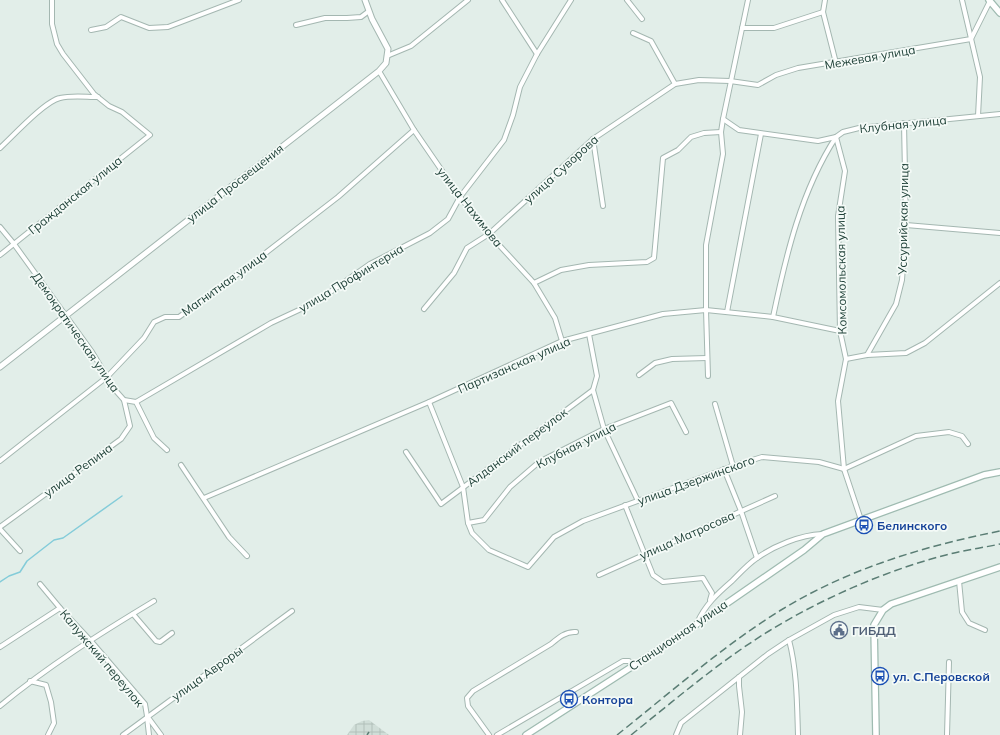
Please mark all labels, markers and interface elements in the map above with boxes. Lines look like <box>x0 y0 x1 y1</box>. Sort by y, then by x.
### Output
street label: Межевая улица <box>823 42 917 72</box>
street label: Клубная улица <box>859 112 947 136</box>
street label: улица Суворова <box>521 132 601 206</box>
street label: улица Просвещения <box>184 141 286 225</box>
street label: Гражданская улица <box>25 153 125 237</box>
street label: Уссурийская улица <box>895 163 911 276</box>
street label: улица Нахимова <box>434 164 506 250</box>
street label: Комсомольская улица <box>832 205 850 335</box>
street label: улица Профинтерна <box>296 241 406 315</box>
street label: Магнитная улица <box>178 247 270 319</box>
street label: Демократическая улица <box>29 269 123 395</box>
street label: Партизанская улица <box>455 333 573 397</box>
street label: Алданский переулок <box>464 404 571 490</box>
street label: Клубная улица <box>534 418 618 472</box>
street label: улица Репина <box>41 440 115 500</box>
street label: улица Дзержинского <box>635 452 757 508</box>
street label: улица Матросова <box>637 507 737 563</box>
bus stop icon: Белинского <box>854 515 874 535</box>
place label: Белинского <box>877 518 947 533</box>
street label: Станционная улица <box>626 596 730 674</box>
street label: Калужский переулок <box>57 606 148 710</box>
public building icon: ГИБДД <box>829 620 849 640</box>
place label: ГИБДД <box>852 623 896 638</box>
street label: улица Авроры <box>169 642 245 704</box>
bus stop icon: ул. С.Перовской <box>870 666 890 686</box>
place label: ул. С.Перовской <box>893 669 990 684</box>
bus stop icon: Контора <box>559 689 579 709</box>
place label: Контора <box>582 692 633 707</box>

